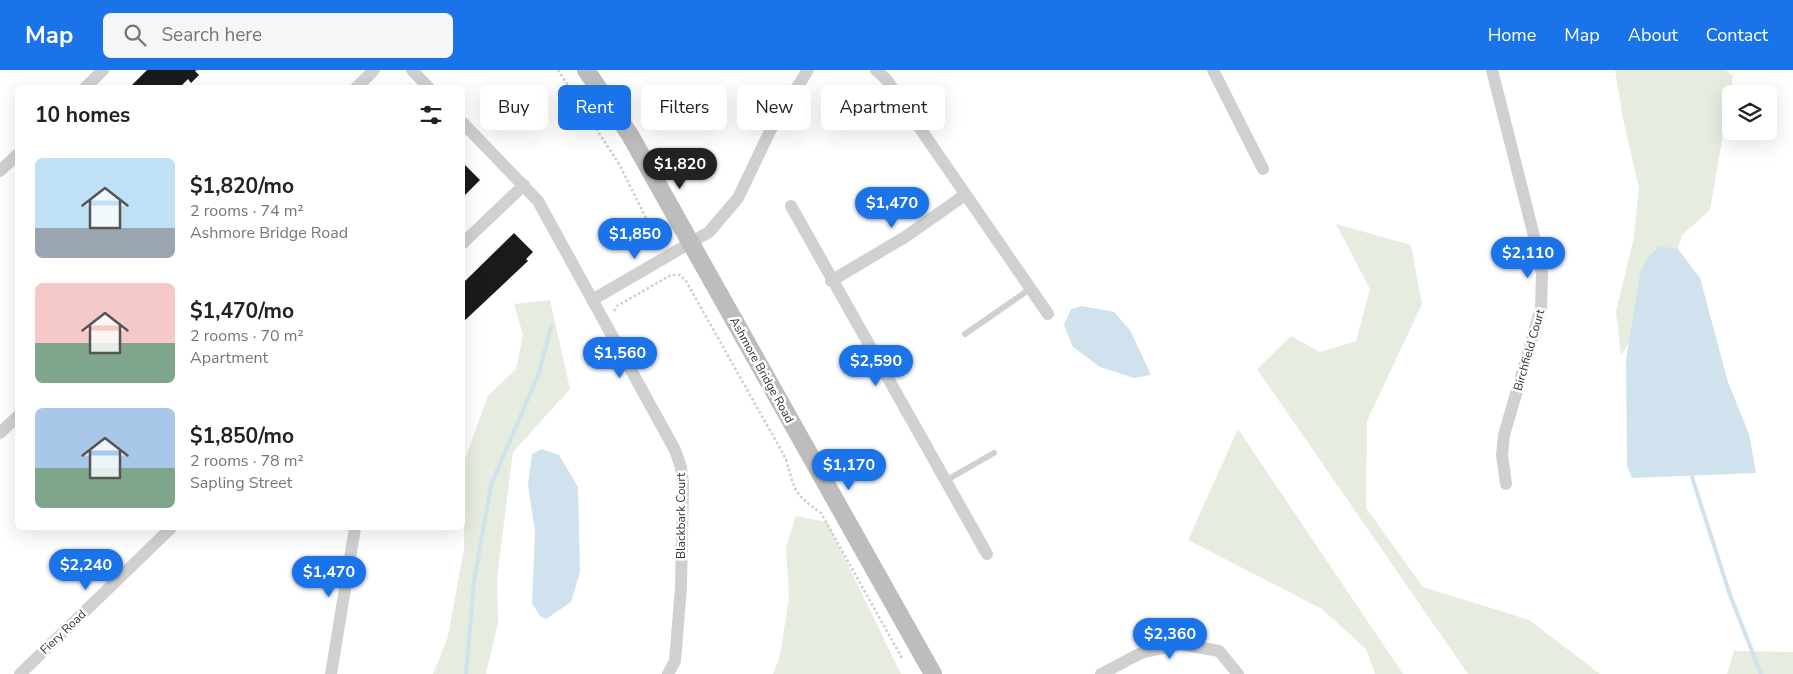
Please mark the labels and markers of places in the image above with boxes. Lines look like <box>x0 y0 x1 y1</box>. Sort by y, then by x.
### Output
pin: $1,820 <box>639 148 721 190</box>
pin: $1,470 <box>851 186 933 229</box>
pin: $1,850 <box>594 218 676 260</box>
pin: $2,110 <box>1487 236 1569 279</box>
pin: $1,560 <box>579 336 661 379</box>
pin: $2,590 <box>835 344 917 387</box>
pin: $1,170 <box>808 448 890 491</box>
pin: $2,240 <box>45 548 127 591</box>
pin: $1,470 <box>288 556 370 598</box>
pin: $2,360 <box>1129 618 1211 660</box>

